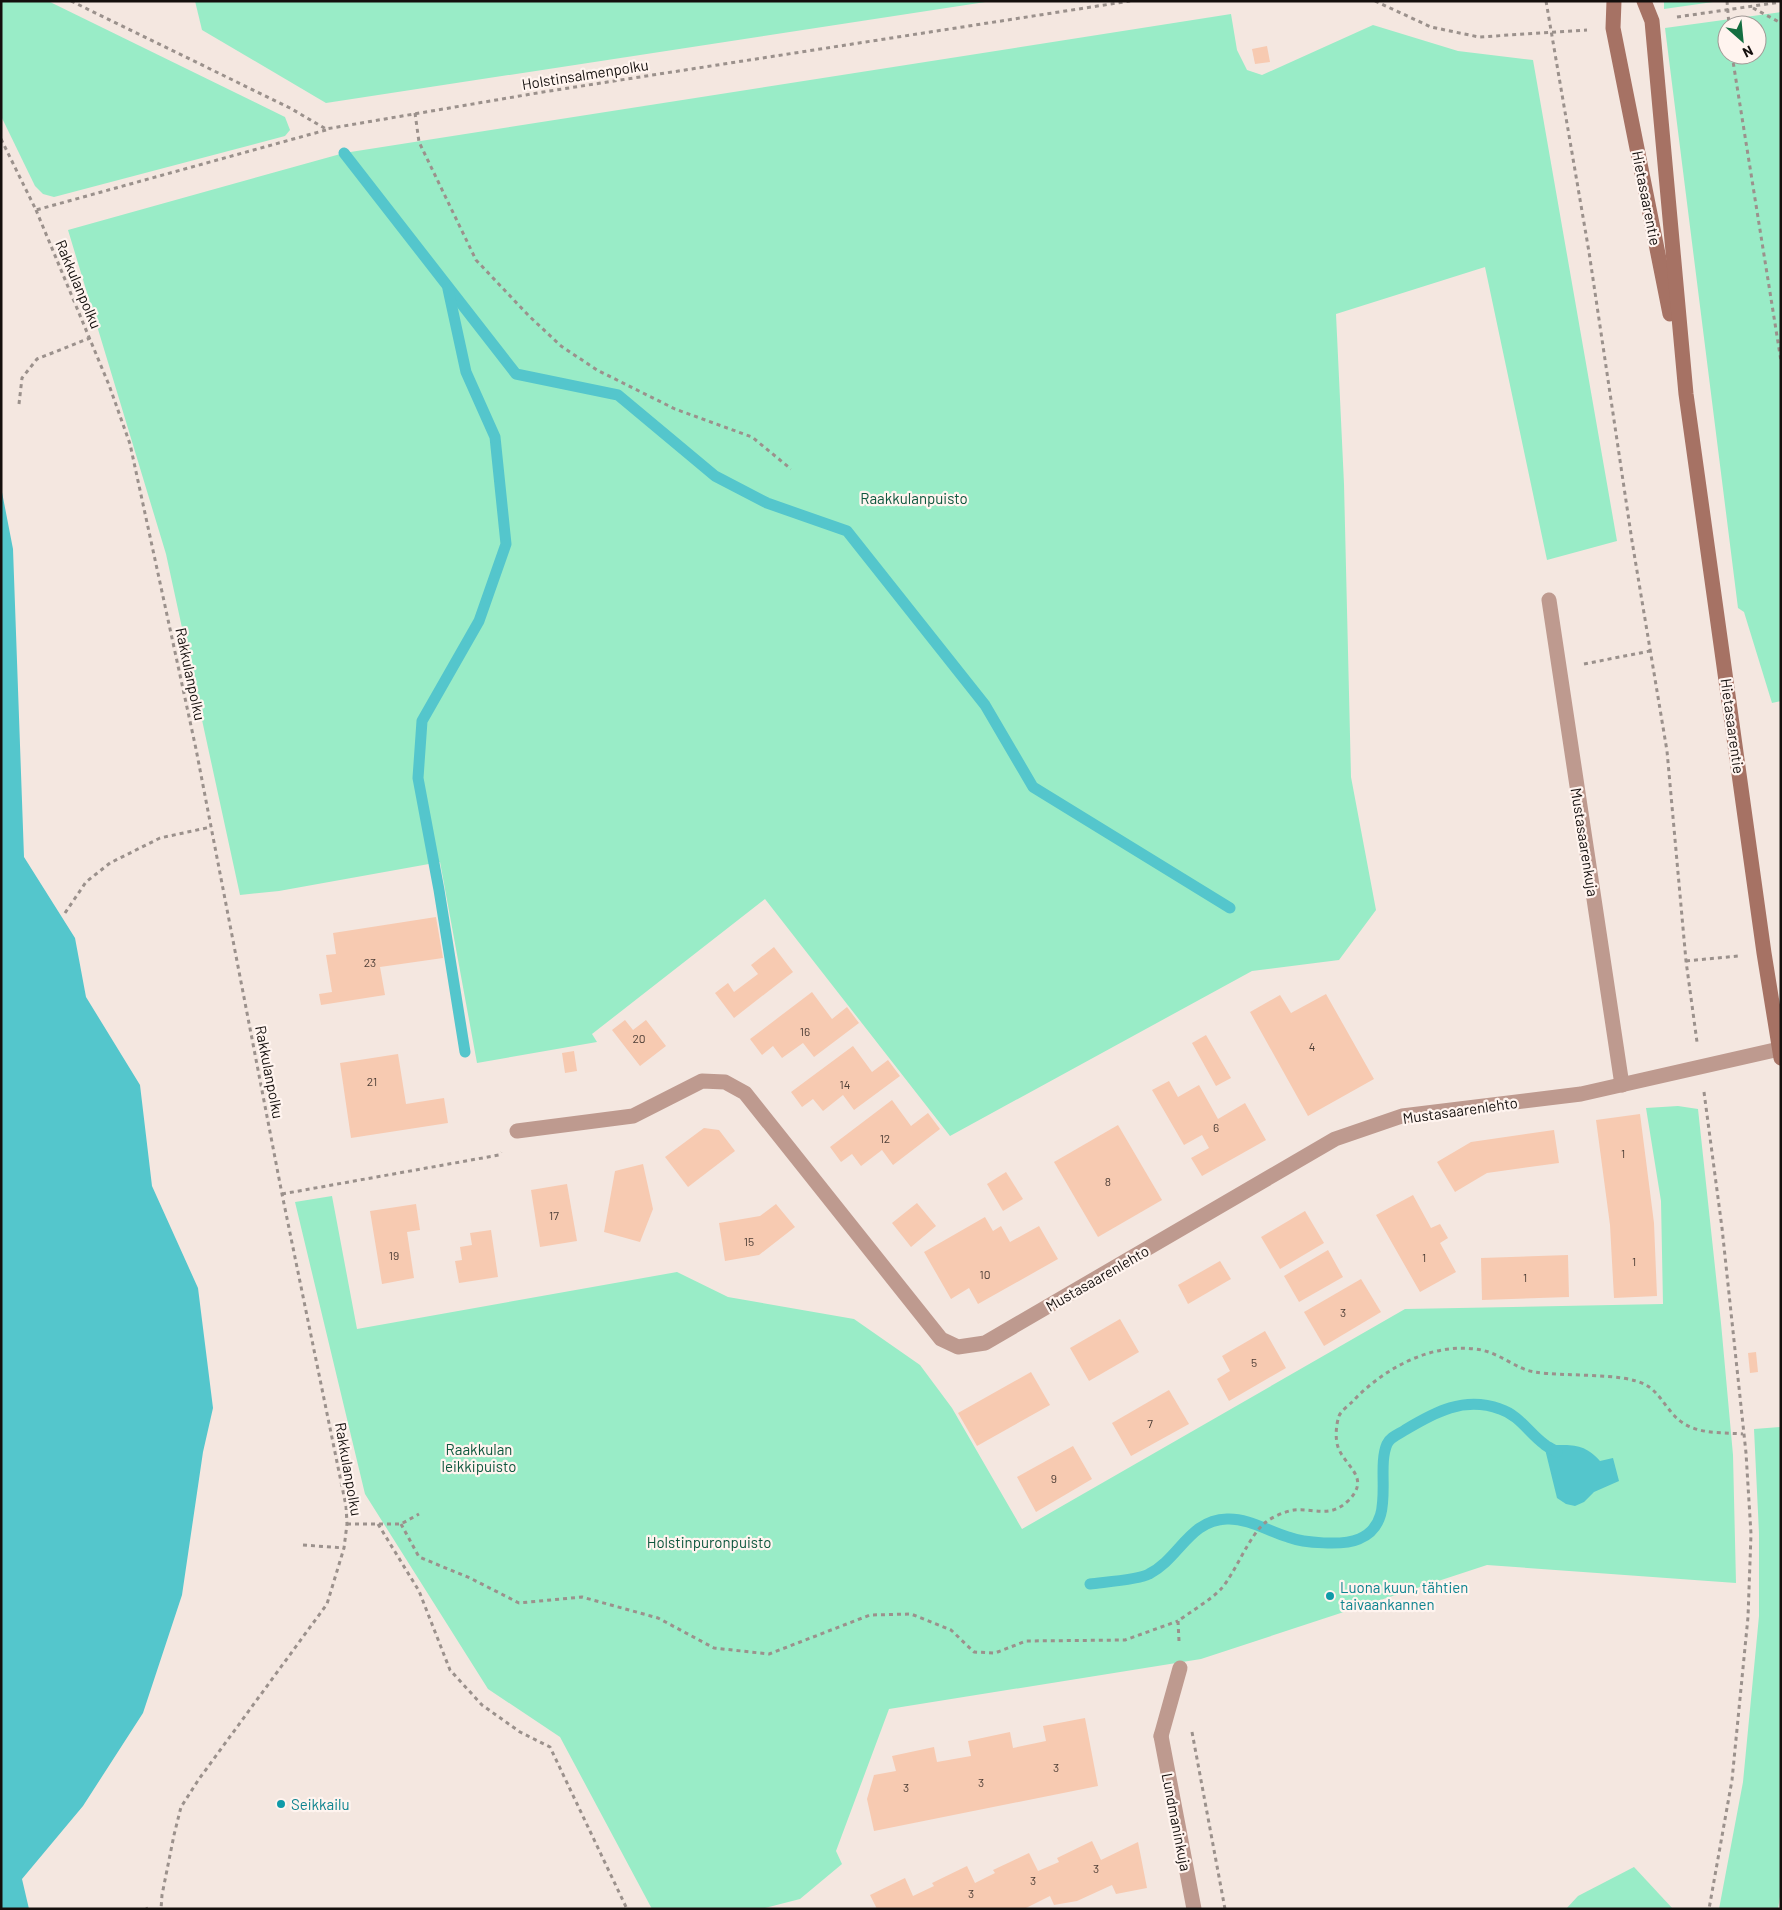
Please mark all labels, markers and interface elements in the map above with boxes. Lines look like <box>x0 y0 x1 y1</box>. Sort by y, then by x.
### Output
north arrow <box>1717 15 1767 65</box>
text: N <box>1740 42 1756 62</box>
street label: Holstinsalmenpolku <box>520 55 650 93</box>
street label: Hietasaarentie <box>1629 149 1665 247</box>
street label: Rakkulanpolku <box>52 237 106 331</box>
park label: Raakkulanpuisto <box>860 489 968 507</box>
street label: Rakkulanpolku <box>172 626 210 722</box>
street label: Hietasaarentie <box>1717 677 1749 775</box>
street label: Mustasaarenkuja <box>1568 786 1602 898</box>
house number: 23 <box>364 955 376 969</box>
street label: Rakkulanpolku <box>252 1024 288 1120</box>
house number: 16 <box>800 1024 810 1038</box>
house number: 20 <box>632 1031 646 1045</box>
house number: 4 <box>1309 1039 1315 1053</box>
house number: 21 <box>367 1074 377 1088</box>
house number: 14 <box>840 1077 850 1091</box>
street label: Mustasaarenlehto <box>1401 1093 1519 1127</box>
house number: 6 <box>1213 1120 1219 1134</box>
house number: 12 <box>880 1131 890 1145</box>
house number: 1 <box>1621 1146 1625 1160</box>
house number: 8 <box>1105 1174 1111 1188</box>
house number: 17 <box>549 1208 559 1222</box>
house number: 15 <box>744 1234 754 1248</box>
street label: Mustasaarenlehto <box>1042 1241 1152 1315</box>
house number: 19 <box>389 1248 399 1262</box>
house number: 1 <box>1422 1250 1426 1264</box>
house number: 1 <box>1632 1254 1636 1268</box>
house number: 10 <box>980 1267 990 1281</box>
house number: 1 <box>1523 1270 1527 1284</box>
house number: 3 <box>1340 1305 1346 1319</box>
house number: 5 <box>1251 1355 1257 1369</box>
house number: 7 <box>1147 1416 1153 1430</box>
street label: Rakkulanpolku <box>332 1421 366 1517</box>
park label: Raakkulan leikkipuisto <box>442 1440 516 1475</box>
house number: 9 <box>1051 1471 1057 1485</box>
park label: Holstinpuronpuisto <box>647 1533 771 1551</box>
place label: Luona kuun, tähtien taivaankannen <box>1340 1578 1468 1613</box>
marker: Luona kuun, tähtien taivaankannen <box>1324 1590 1336 1602</box>
house number: 3 <box>1053 1760 1059 1774</box>
street label: Lundmaninkuja <box>1159 1771 1195 1873</box>
house number: 3 <box>978 1775 984 1789</box>
house number: 3 <box>903 1780 909 1794</box>
place label: Seikkailu <box>291 1795 349 1813</box>
marker: Seikkailu <box>275 1798 287 1810</box>
house number: 3 <box>1093 1861 1099 1875</box>
house number: 3 <box>1030 1873 1036 1887</box>
house number: 3 <box>968 1886 974 1900</box>

